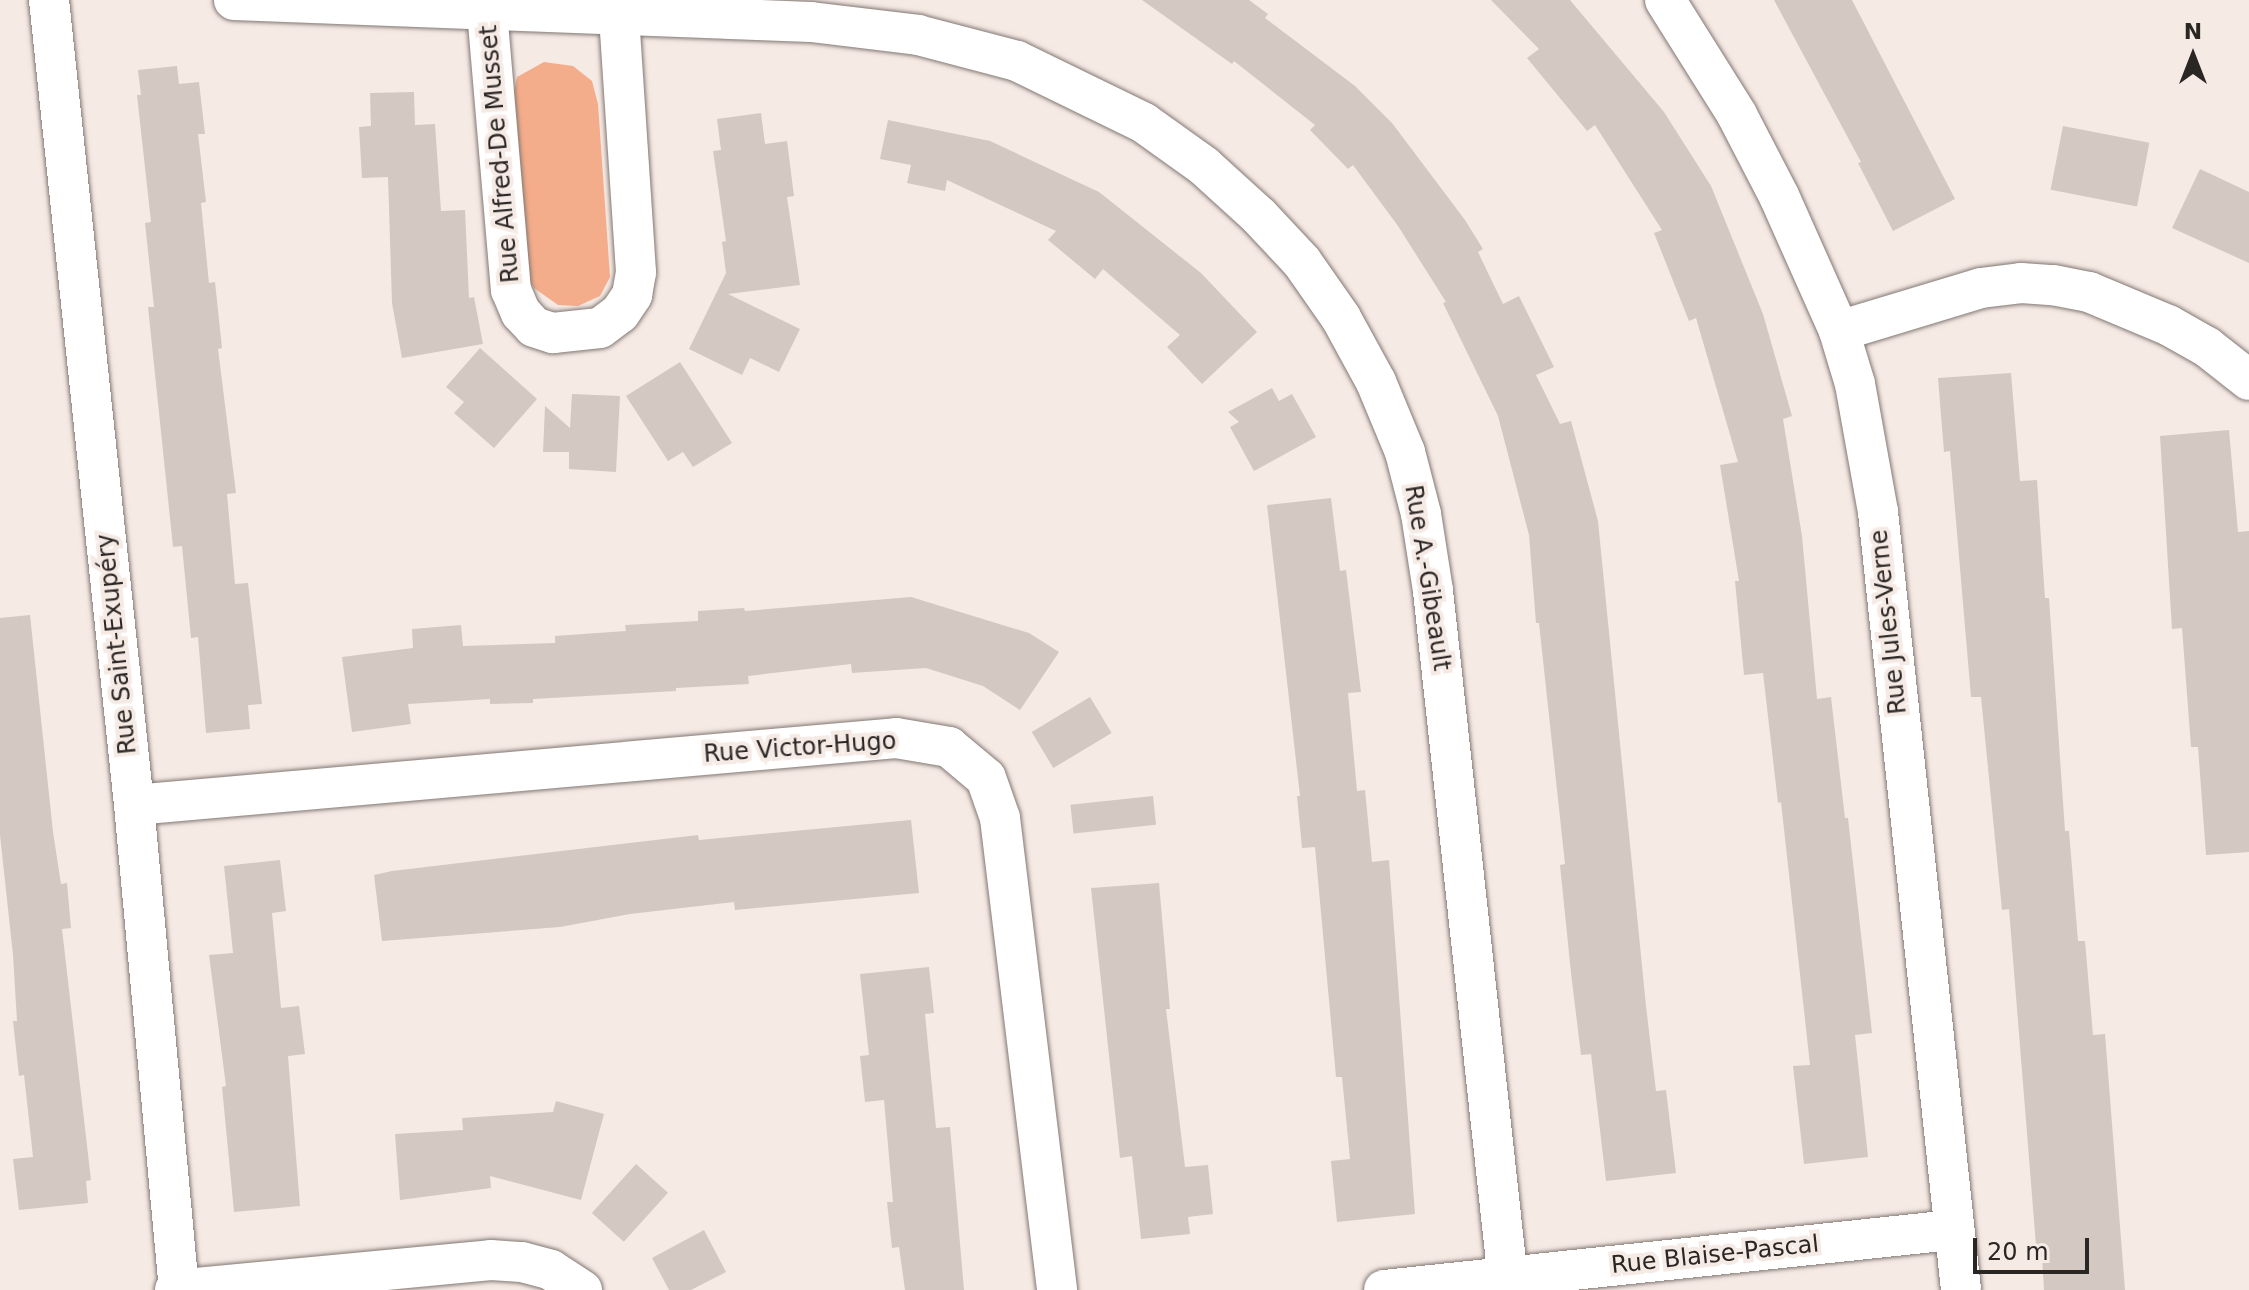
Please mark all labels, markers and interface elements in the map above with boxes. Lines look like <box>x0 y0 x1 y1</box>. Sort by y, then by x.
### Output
north arrow <box>2153 16 2233 96</box>
text: N <box>2184 19 2202 44</box>
street label: Rue Alfred-De Musset <box>474 24 526 284</box>
street label: Rue A.-Gibeault <box>1398 483 1456 673</box>
street label: Rue Jules-Verne <box>1865 528 1913 716</box>
street label: Rue Saint-Exupéry <box>91 532 143 756</box>
street label: Rue Victor-Hugo <box>703 727 897 769</box>
scale bar <box>1977 1222 2093 1272</box>
street label: Rue Blaise-Pascal <box>1610 1230 1820 1280</box>
text: 20 m <box>1987 1238 2049 1266</box>

